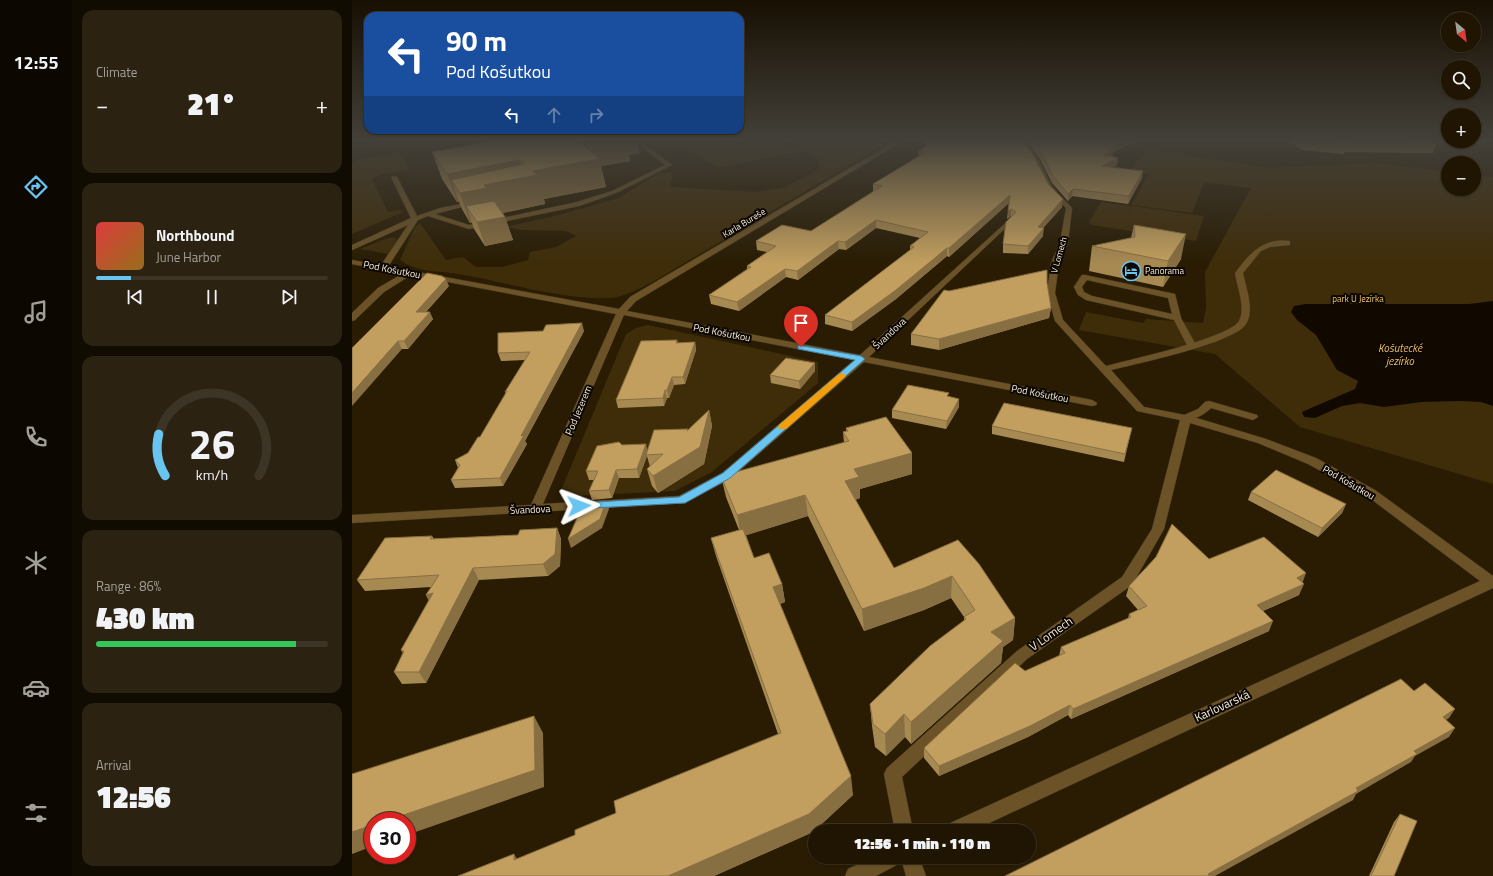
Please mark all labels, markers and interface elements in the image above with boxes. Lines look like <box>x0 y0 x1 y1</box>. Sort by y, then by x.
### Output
north arrow <box>1441 12 1481 52</box>
map controls <box>1441 12 1481 196</box>
text: 90 m <box>446 19 507 62</box>
icon: left <box>380 28 432 80</box>
text: 12:55 <box>14 49 58 76</box>
text: Pod Košutkou <box>446 58 551 85</box>
button: search <box>1441 60 1481 100</box>
text: Climate <box>96 62 137 82</box>
text: 21° <box>187 81 237 127</box>
text: − <box>96 88 108 122</box>
text: + <box>316 88 328 122</box>
icon: left <box>501 104 523 126</box>
icon: ahead <box>543 104 565 126</box>
icon: right <box>585 104 607 126</box>
button: + <box>1441 108 1481 148</box>
button: − <box>1441 156 1481 196</box>
icon: directions <box>22 173 50 201</box>
street label: Karla Bureše <box>720 204 768 240</box>
text: Northbound <box>156 224 235 247</box>
street label: V Lomech <box>1047 235 1070 274</box>
text: June Harbor <box>156 247 221 267</box>
street label: Pod Košutkou <box>362 257 422 282</box>
hotel icon: Panorama <box>1120 260 1142 282</box>
place label: Panorama <box>1145 264 1185 277</box>
icon: previous <box>124 286 146 308</box>
icon: pause <box>201 286 223 308</box>
icon: next <box>278 286 300 308</box>
park label: park U Jezírka <box>1332 292 1384 305</box>
icon: music <box>22 298 50 326</box>
pin <box>784 306 818 347</box>
icon: arrive <box>790 312 812 334</box>
street label: Švandova <box>869 314 909 353</box>
street label: Pod Košutkou <box>692 320 752 345</box>
water label: Košutecké jezírko <box>1378 340 1423 369</box>
street label: Pod Košutkou <box>1010 381 1070 406</box>
street label: Pod Jezerem <box>561 383 596 437</box>
text: 26 <box>189 412 235 475</box>
icon: phone <box>22 423 50 451</box>
street label: Pod Košutkou <box>1320 461 1378 503</box>
text: km/h <box>196 464 228 486</box>
position arrow <box>558 485 600 527</box>
street label: Švandova <box>509 501 551 518</box>
icon: climate <box>22 549 50 577</box>
text: Range · 86% <box>96 576 161 596</box>
text: 430 km <box>96 595 194 641</box>
street label: V Lomech <box>1025 612 1076 656</box>
icon: car <box>22 674 50 702</box>
street label: Karlovarská <box>1191 684 1253 727</box>
text: Arrival <box>96 755 131 775</box>
text: 12:56 <box>96 774 171 820</box>
icon: filters <box>22 799 50 827</box>
speed limit sign: 30 <box>364 812 416 864</box>
text: 12:56 · 1 min · 110 m <box>854 832 990 855</box>

